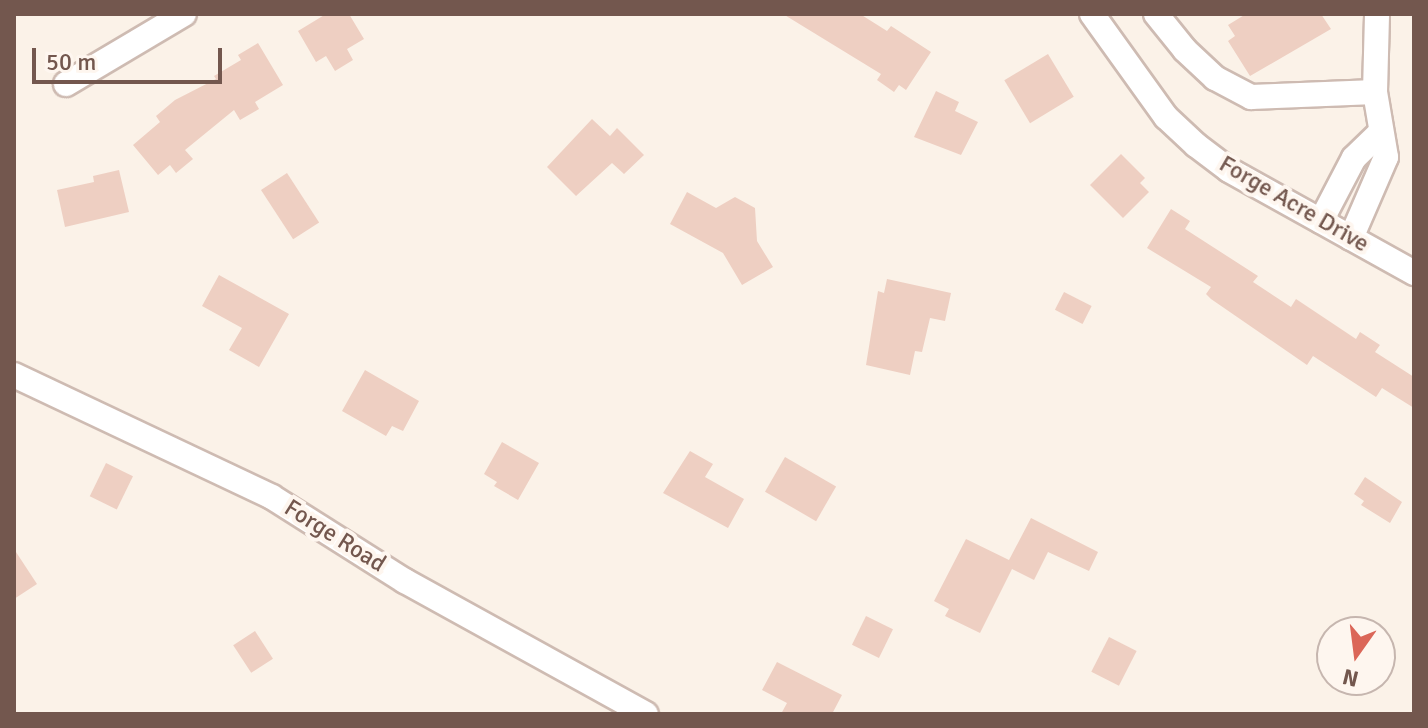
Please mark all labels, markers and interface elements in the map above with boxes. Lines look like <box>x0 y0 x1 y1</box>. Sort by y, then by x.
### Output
scale bar <box>36 32 226 82</box>
text: 50 m <box>46 47 96 77</box>
street label: Forge Acre Drive <box>1214 150 1374 258</box>
street label: Forge Road <box>279 494 391 578</box>
north arrow <box>1316 616 1396 696</box>
text: N <box>1340 663 1361 693</box>

